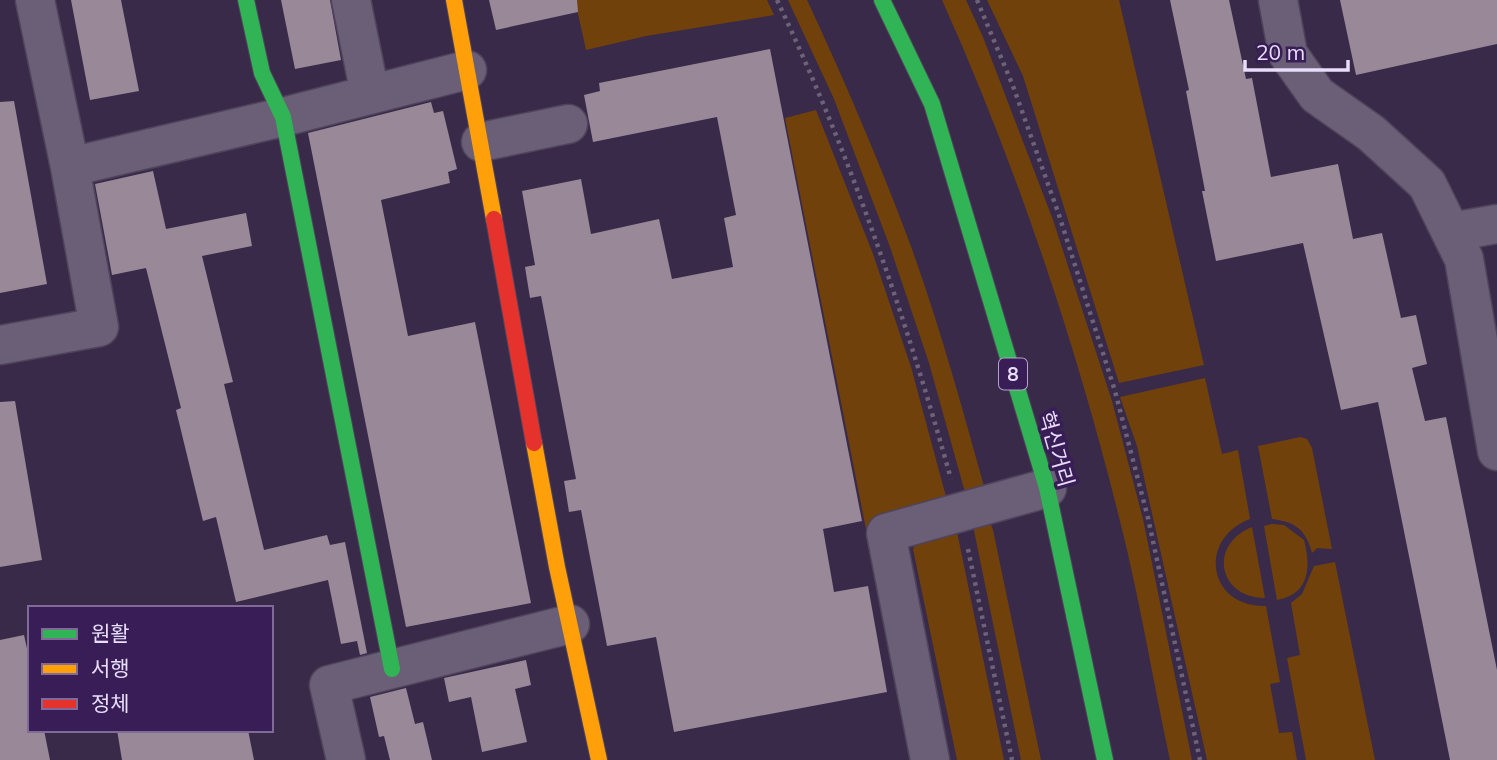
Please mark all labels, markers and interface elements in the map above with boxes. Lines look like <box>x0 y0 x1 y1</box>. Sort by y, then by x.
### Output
scale bar <box>1245 28 1348 72</box>
text: 20 m <box>1256 39 1305 65</box>
road number: 8 <box>999 358 1027 390</box>
street label: 혁신거리 <box>1034 408 1080 490</box>
legend <box>28 606 273 732</box>
text: 원활 <box>91 620 130 646</box>
text: 서행 <box>91 655 130 681</box>
text: 정체 <box>91 690 130 716</box>

